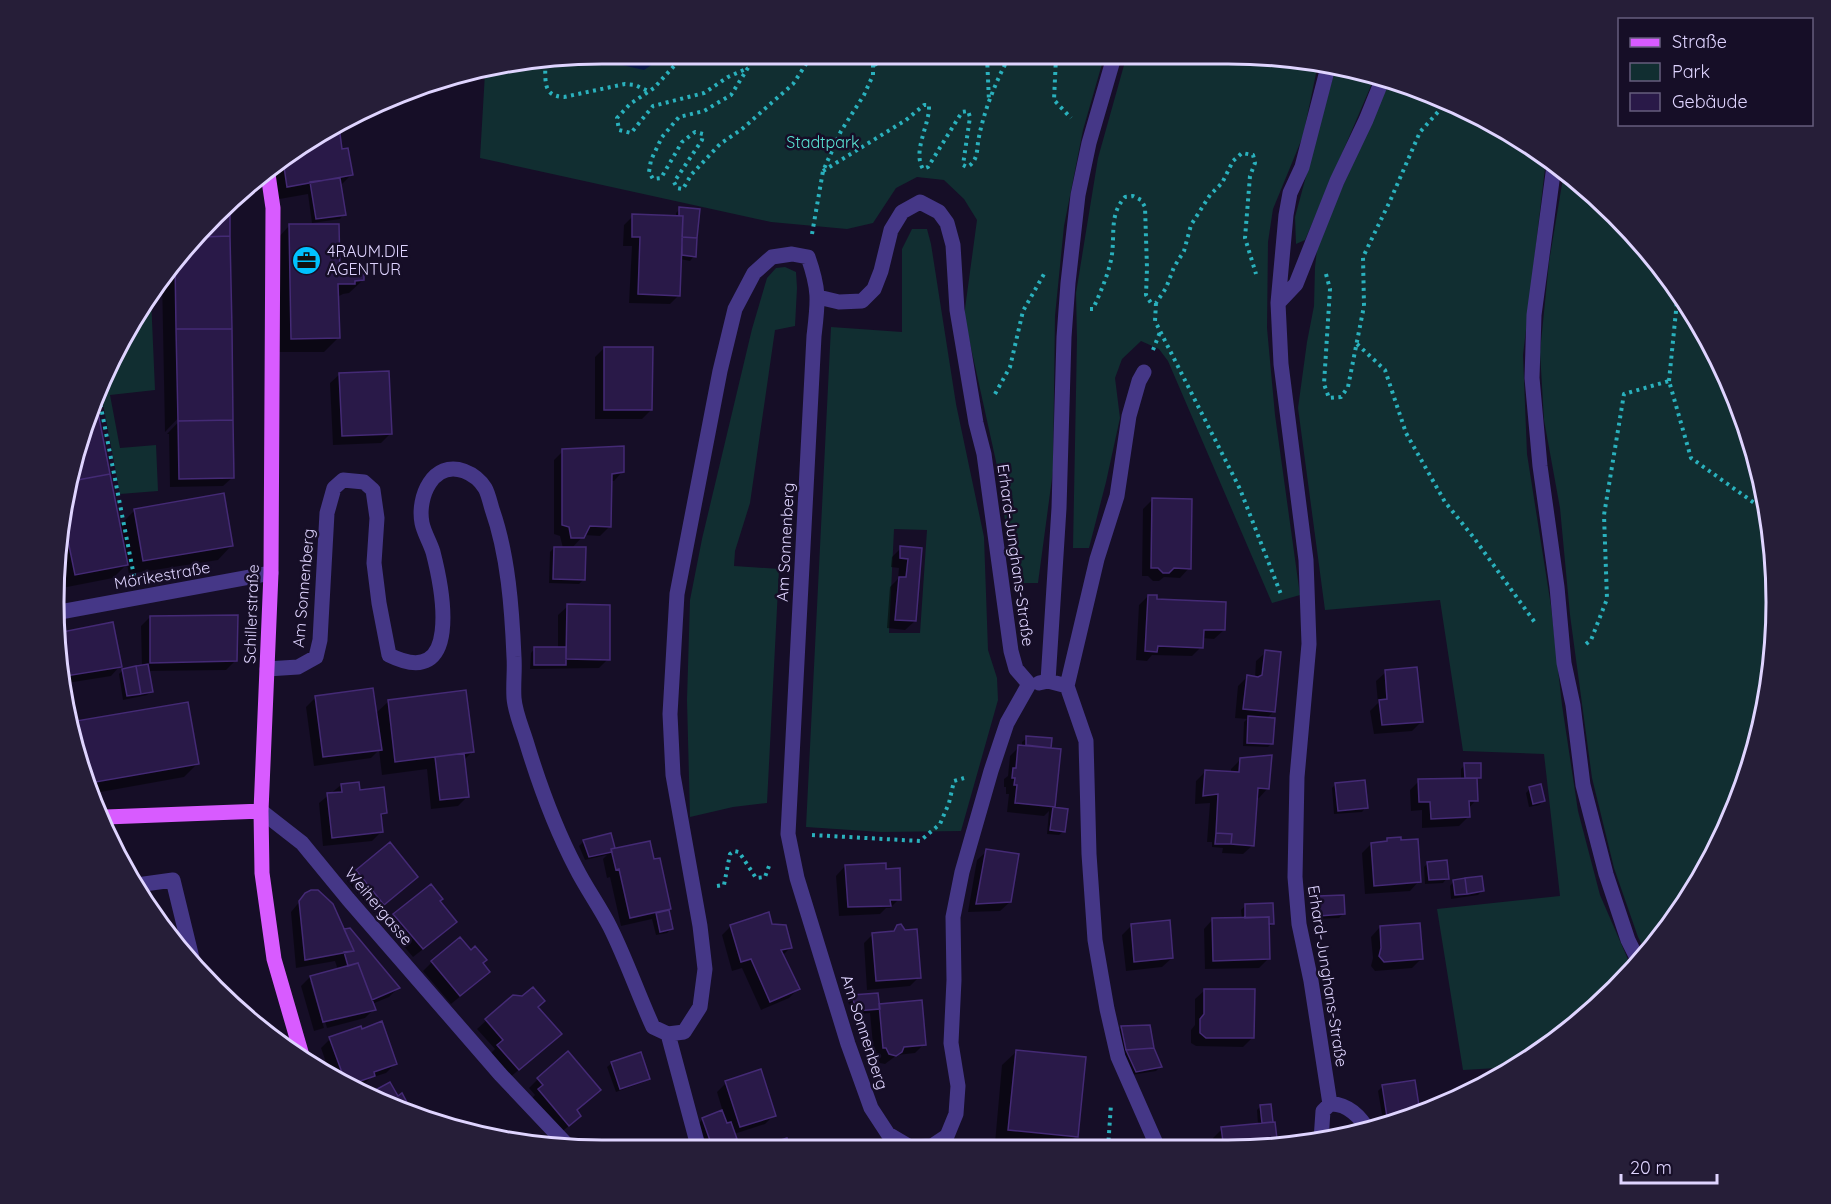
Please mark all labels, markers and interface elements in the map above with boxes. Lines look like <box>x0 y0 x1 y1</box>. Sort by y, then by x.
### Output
legend <box>1618 18 1813 126</box>
text: Straße <box>1672 30 1727 53</box>
text: Park <box>1672 60 1710 83</box>
text: Gebäude <box>1672 90 1748 113</box>
park label: Stadtpark <box>786 132 860 152</box>
place label: 4RAUM.DIE AGENTUR <box>327 241 408 279</box>
office icon: 4RAUM.DIE AGENTUR <box>290 244 322 276</box>
street label: Erhard-Junghans-Straße <box>993 463 1039 647</box>
street label: Am Sonnenberg <box>772 482 798 602</box>
street label: Am Sonnenberg <box>288 528 318 648</box>
street label: Mörikestraße <box>112 557 212 593</box>
street label: Schillerstraße <box>239 564 263 664</box>
street label: Weihergasse <box>341 863 417 949</box>
street label: Erhard-Junghans-Straße <box>1304 884 1352 1068</box>
street label: Am Sonnenberg <box>837 972 893 1092</box>
scale bar <box>1621 1147 1717 1185</box>
text: 20 m <box>1630 1156 1672 1179</box>

